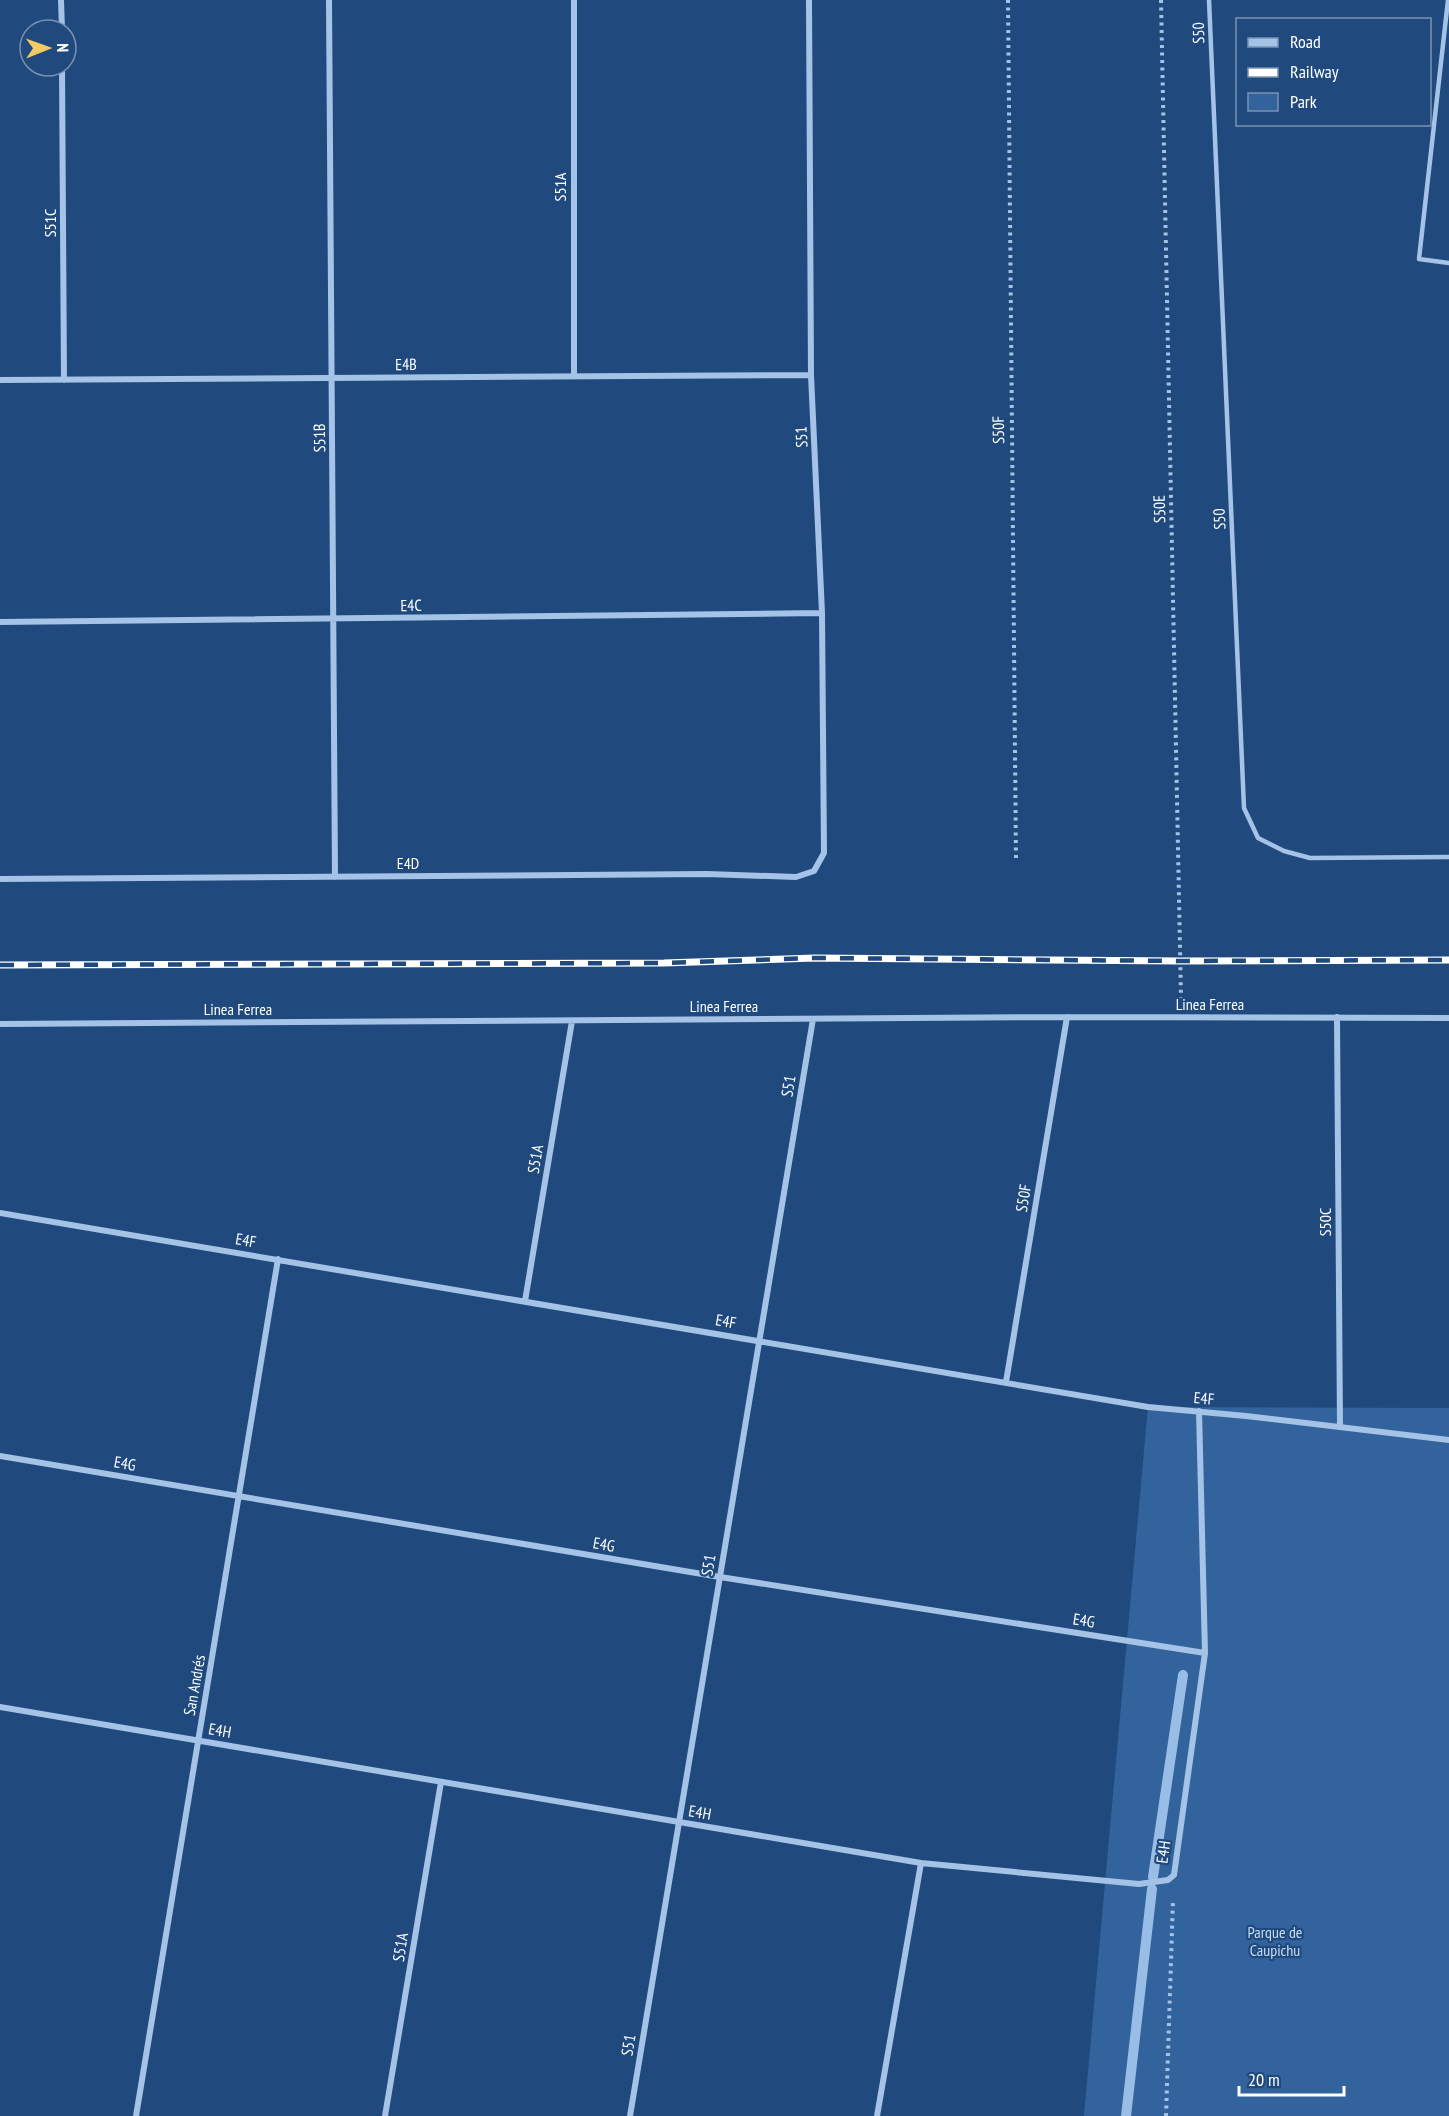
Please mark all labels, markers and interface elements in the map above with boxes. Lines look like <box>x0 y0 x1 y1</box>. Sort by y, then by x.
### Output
north arrow <box>18 18 78 78</box>
legend <box>1236 18 1431 126</box>
street label: S50 <box>1188 22 1208 44</box>
text: Road <box>1290 30 1321 53</box>
text: N <box>53 43 73 52</box>
text: Railway <box>1290 60 1339 83</box>
text: Park <box>1290 90 1317 113</box>
street label: S51A <box>550 172 570 201</box>
street label: S51C <box>40 209 60 237</box>
street label: E4B <box>395 354 417 374</box>
street label: S50F <box>988 416 1008 444</box>
street label: S51B <box>309 423 329 453</box>
street label: S51 <box>790 426 812 448</box>
street label: S50E <box>1149 495 1169 523</box>
street label: S50 <box>1208 508 1230 530</box>
street label: E4C <box>400 595 422 615</box>
street label: E4D <box>397 853 419 873</box>
street label: Linea Ferrea <box>1176 994 1244 1014</box>
street label: Linea Ferrea <box>690 996 758 1016</box>
street label: Linea Ferrea <box>204 999 272 1019</box>
street label: S51 <box>776 1074 800 1098</box>
street label: S51A <box>523 1143 547 1175</box>
street label: S50F <box>1011 1183 1035 1213</box>
street label: S50C <box>1315 1208 1335 1236</box>
street label: E4F <box>234 1228 258 1252</box>
street label: E4F <box>714 1309 738 1333</box>
street label: E4F <box>1193 1387 1215 1409</box>
street label: E4G <box>112 1451 138 1475</box>
street label: E4G <box>591 1532 617 1556</box>
street label: S51 <box>696 1553 720 1577</box>
street label: E4G <box>1072 1608 1097 1632</box>
street label: San Andrés <box>179 1653 209 1717</box>
street label: E4H <box>207 1718 233 1742</box>
street label: E4H <box>687 1800 713 1824</box>
street label: E4H <box>1152 1839 1174 1865</box>
park label: Parque de Caupichu <box>1248 1922 1302 1960</box>
street label: S51A <box>388 1931 412 1963</box>
street label: S51 <box>616 2033 640 2057</box>
scale bar <box>1239 2059 1344 2097</box>
text: 20 m <box>1248 2068 1280 2091</box>

